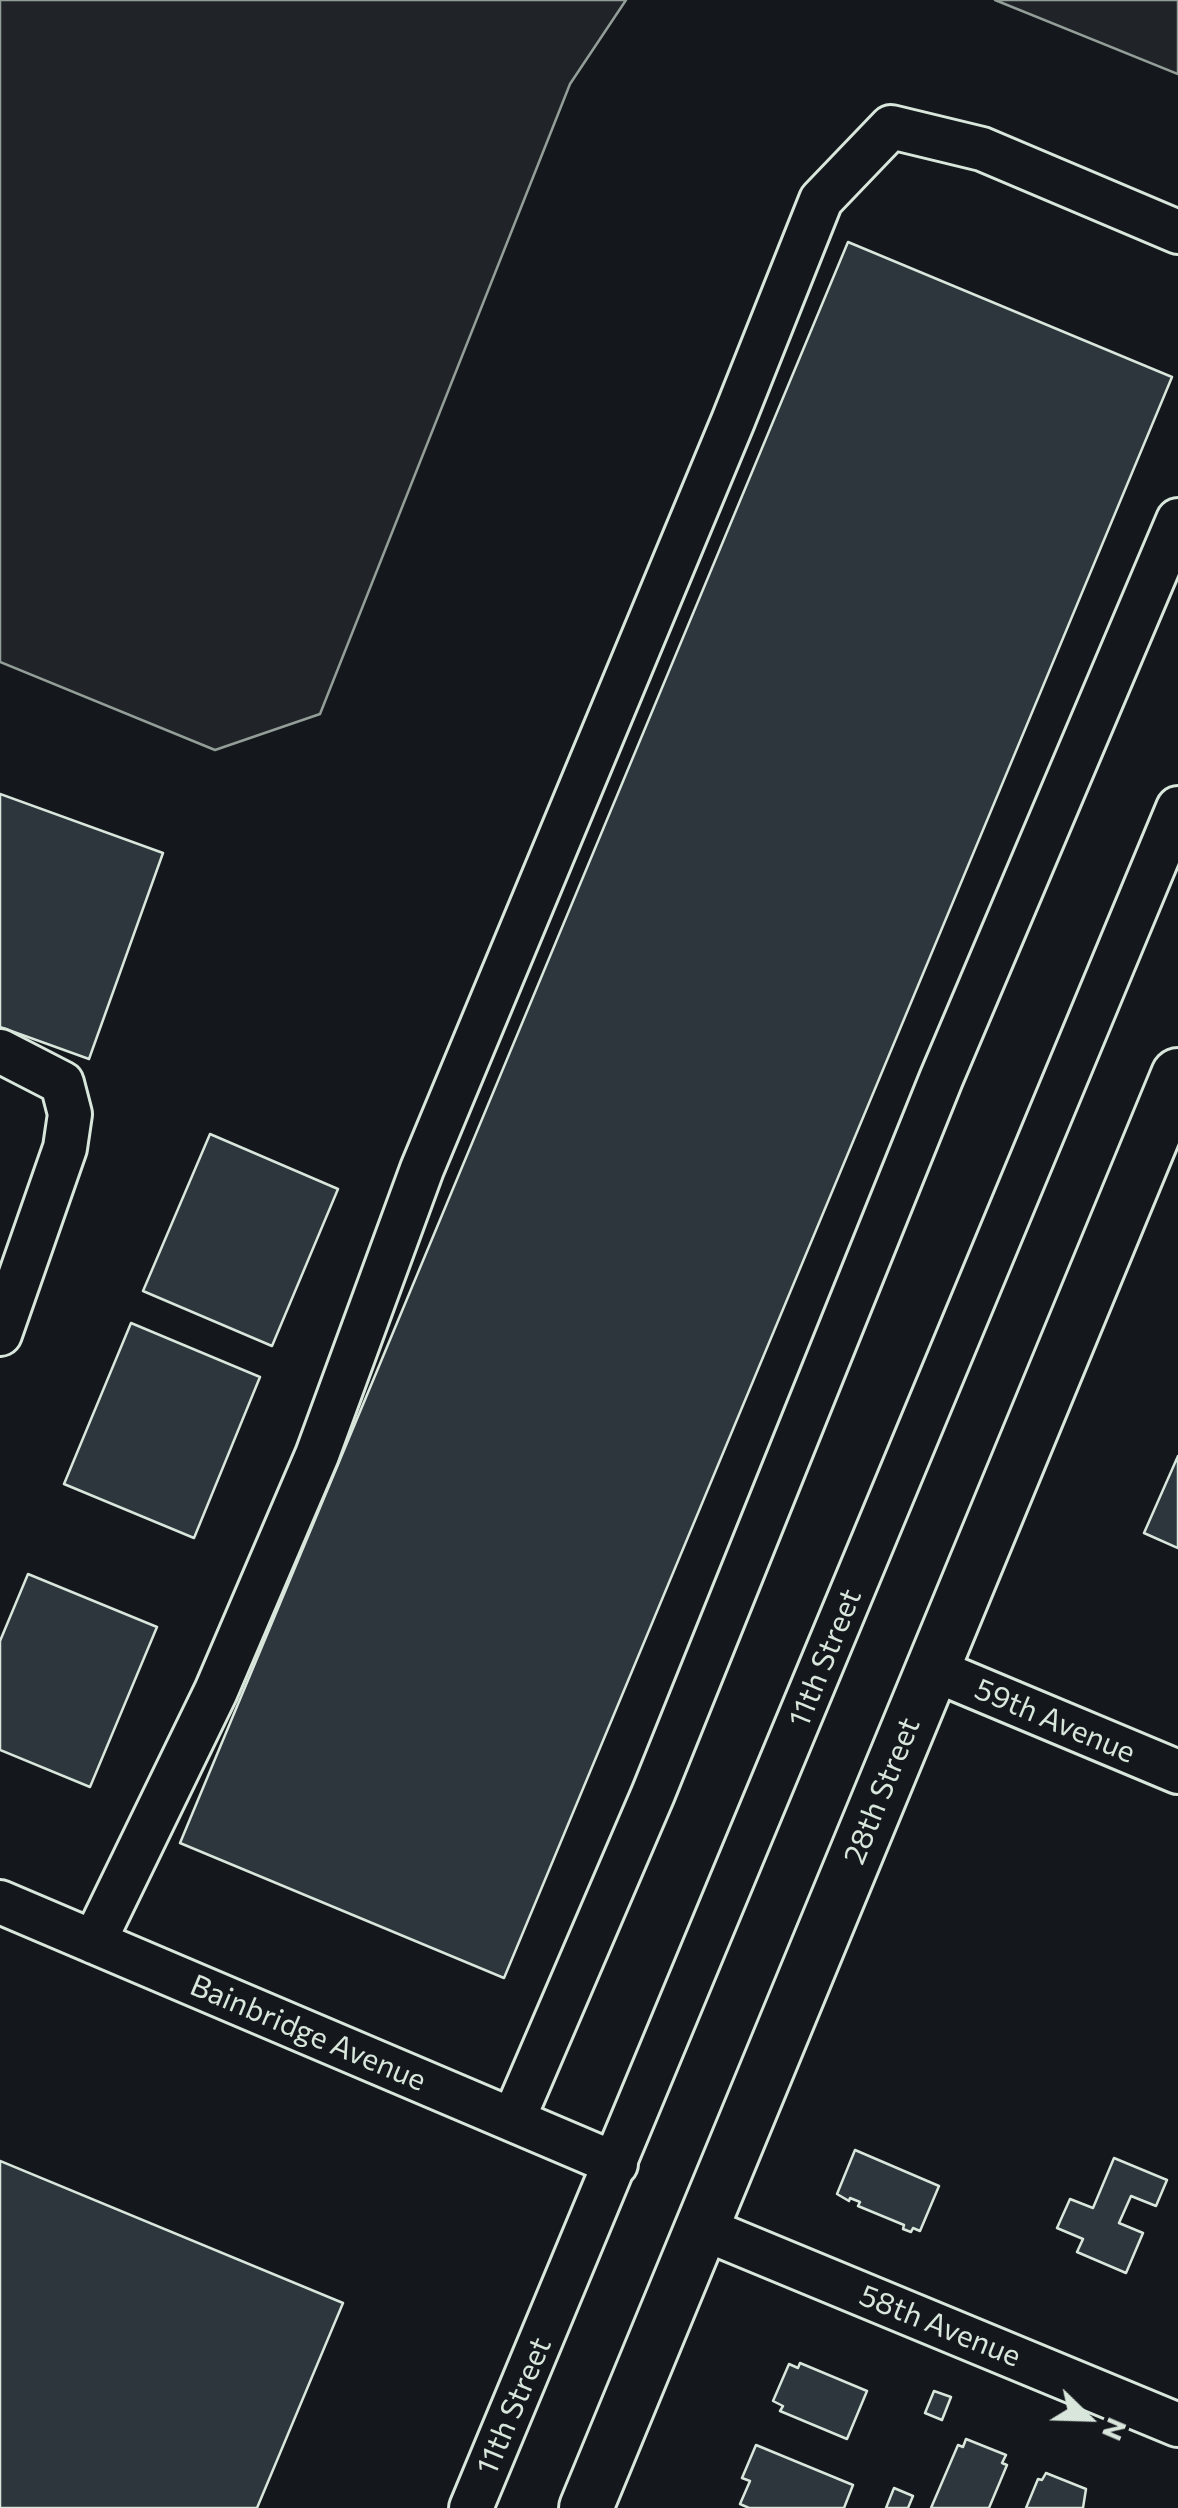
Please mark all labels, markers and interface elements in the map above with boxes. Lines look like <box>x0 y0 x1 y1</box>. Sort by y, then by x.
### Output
street label: 11th Street <box>781 1584 869 1732</box>
street label: 59th Avenue <box>969 1671 1141 1771</box>
street label: 28th Street <box>836 1712 928 1870</box>
street label: Bainbridge Avenue <box>185 1967 431 2099</box>
street label: 58th Avenue <box>854 2277 1026 2375</box>
street label: 11th Street <box>469 2332 559 2480</box>
north arrow <box>1038 2368 1138 2468</box>
text: N <box>1096 2413 1135 2446</box>

